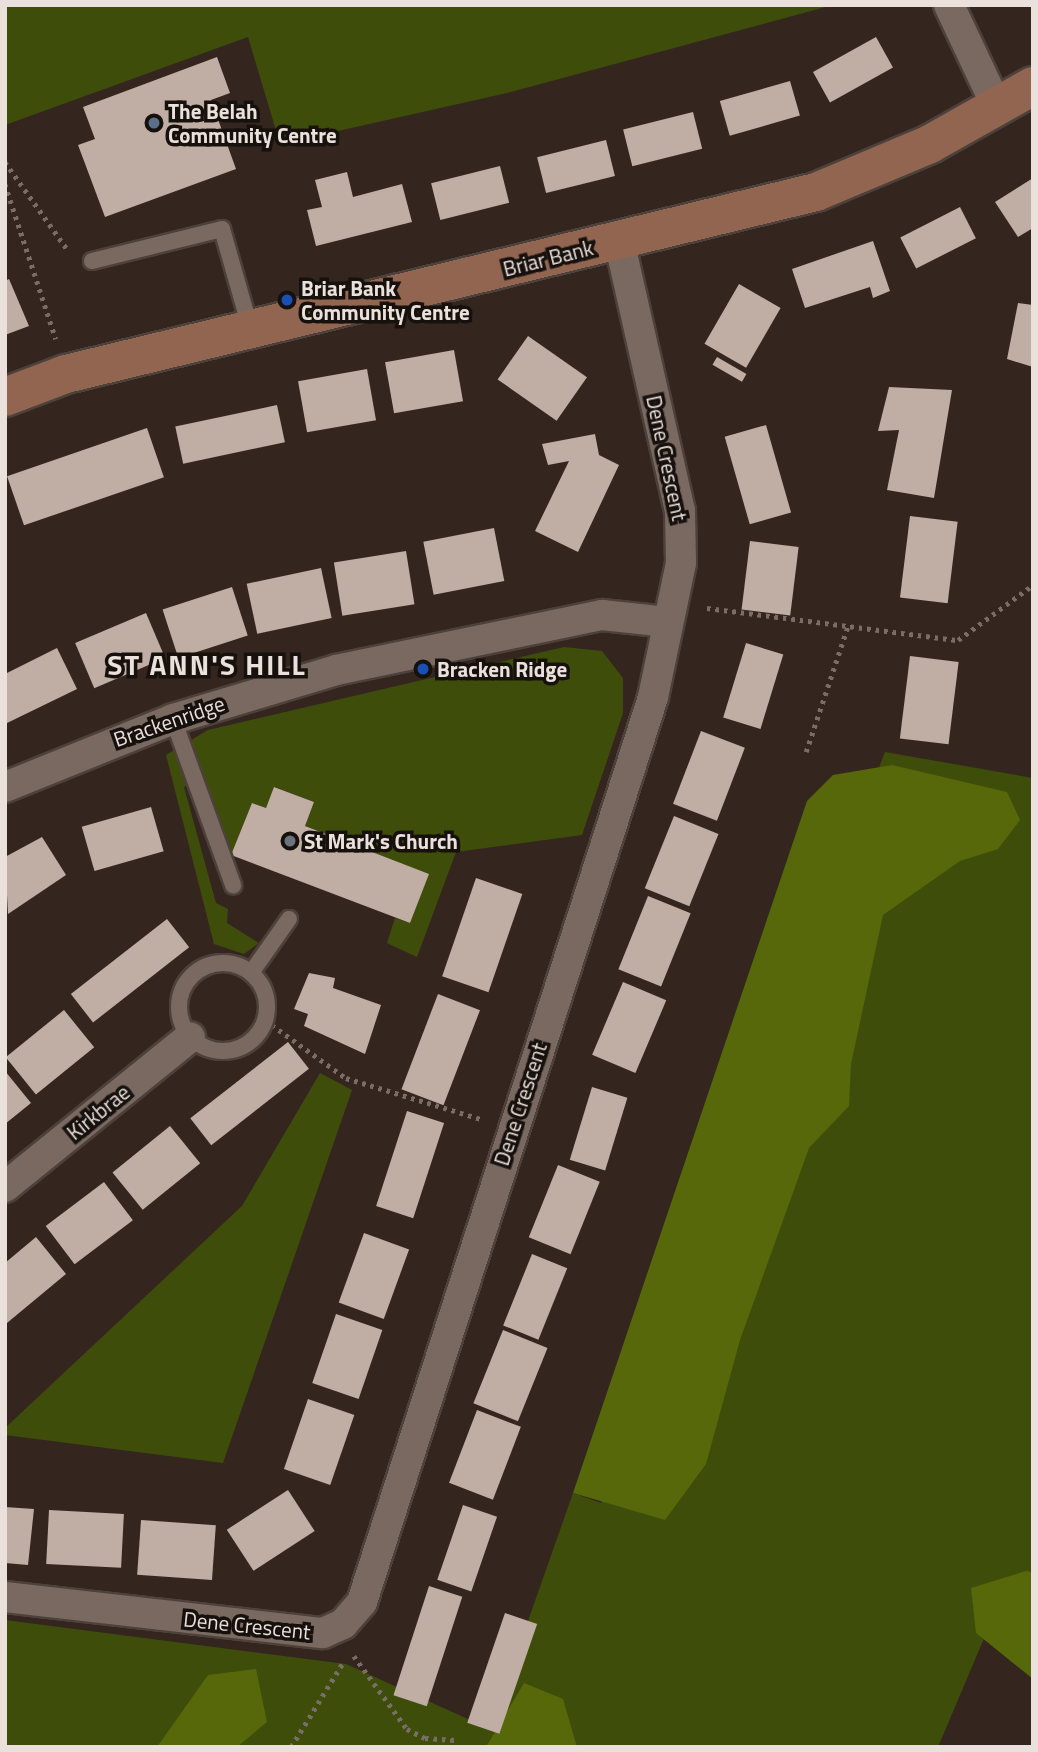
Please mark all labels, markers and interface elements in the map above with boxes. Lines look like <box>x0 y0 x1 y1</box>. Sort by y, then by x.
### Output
place label: The Belah Community Centre <box>168 98 337 148</box>
marker: The Belah Community Centre <box>146 115 162 131</box>
street label: Briar Bank <box>500 235 596 281</box>
place label: Briar Bank Community Centre <box>301 275 470 325</box>
marker: Briar Bank Community Centre <box>279 292 295 308</box>
street label: Dene Crescent <box>641 393 693 523</box>
district label: ST ANN'S HILL <box>109 648 305 682</box>
place label: Bracken Ridge <box>437 656 567 682</box>
marker: Bracken Ridge <box>415 661 431 677</box>
street label: Brackenridge <box>110 690 228 752</box>
place label: St Mark's Church <box>304 828 458 854</box>
marker: St Mark's Church <box>282 833 298 849</box>
street label: Dene Crescent <box>488 1039 552 1169</box>
street label: Kirkbrae <box>62 1079 134 1145</box>
street label: Dene Crescent <box>182 1606 312 1644</box>

